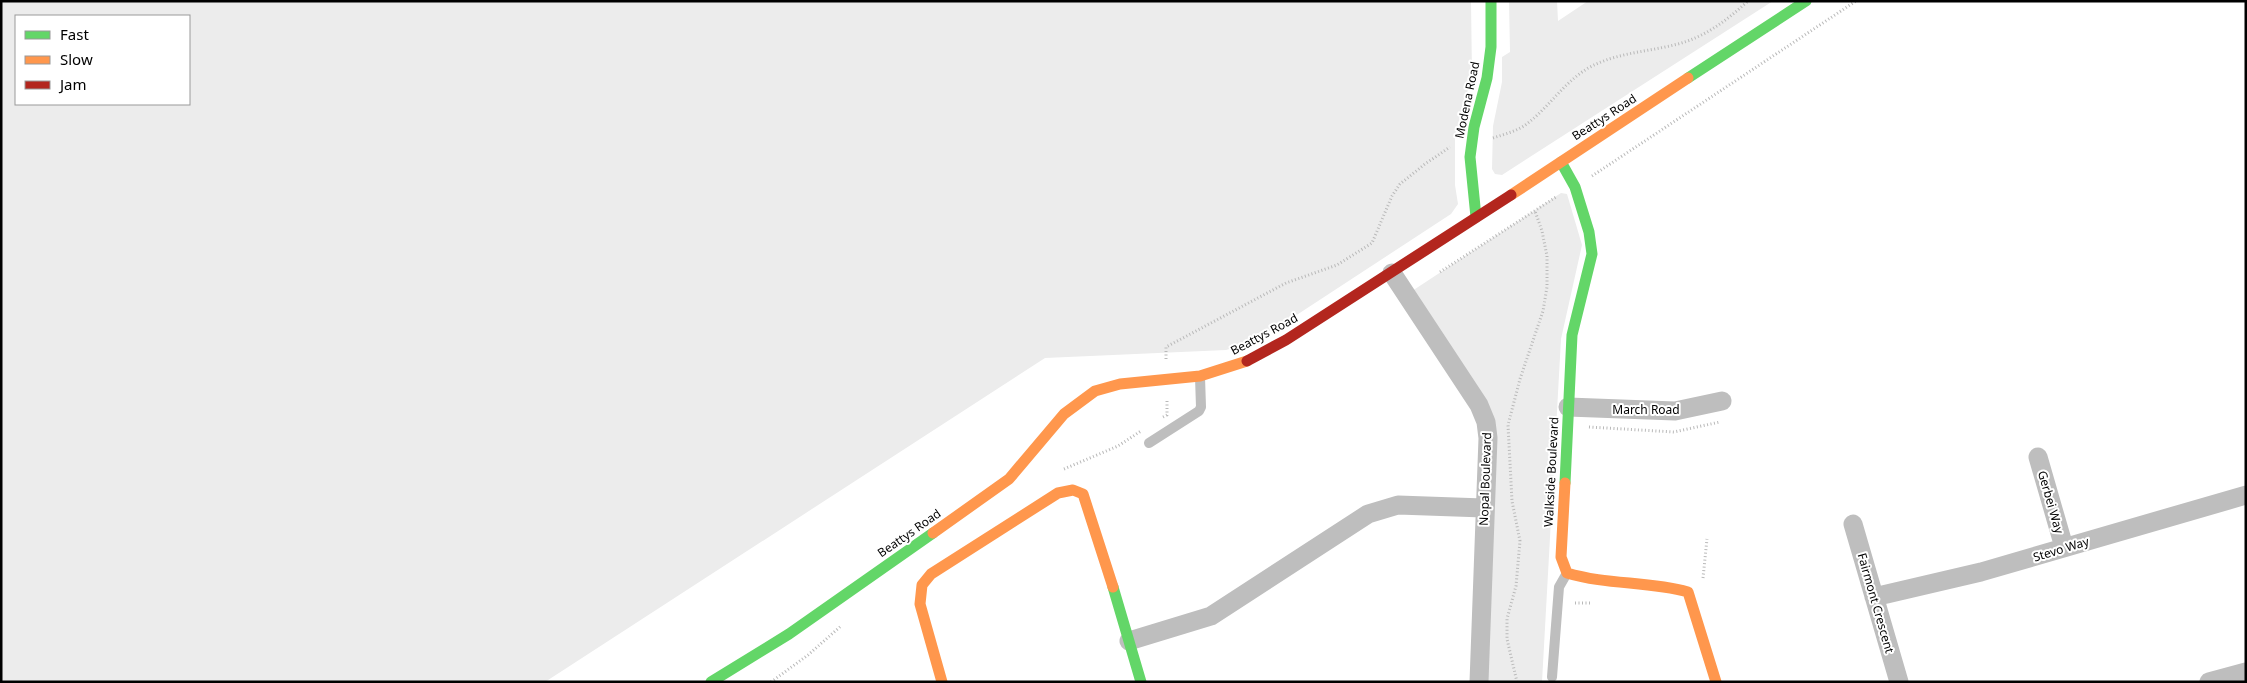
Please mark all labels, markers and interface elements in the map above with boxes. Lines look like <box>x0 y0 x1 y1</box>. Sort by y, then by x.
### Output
legend <box>15 15 190 105</box>
text: Fast <box>60 24 89 44</box>
text: Slow <box>60 49 93 69</box>
street label: Modena Road <box>1451 60 1483 140</box>
text: Jam <box>58 74 87 94</box>
street label: Beattys Road <box>1568 90 1640 144</box>
street label: Beattys Road <box>1227 309 1301 359</box>
street label: March Road <box>1612 401 1680 418</box>
street label: Walkside Boulevard <box>1540 416 1562 528</box>
street label: Nopal Boulevard <box>1475 432 1495 526</box>
street label: Gerbei Way <box>2034 469 2068 536</box>
street label: Beattys Road <box>874 505 944 561</box>
street label: Stevo Way <box>2031 532 2092 566</box>
street label: Fairmont Crescent <box>1854 551 1899 656</box>

